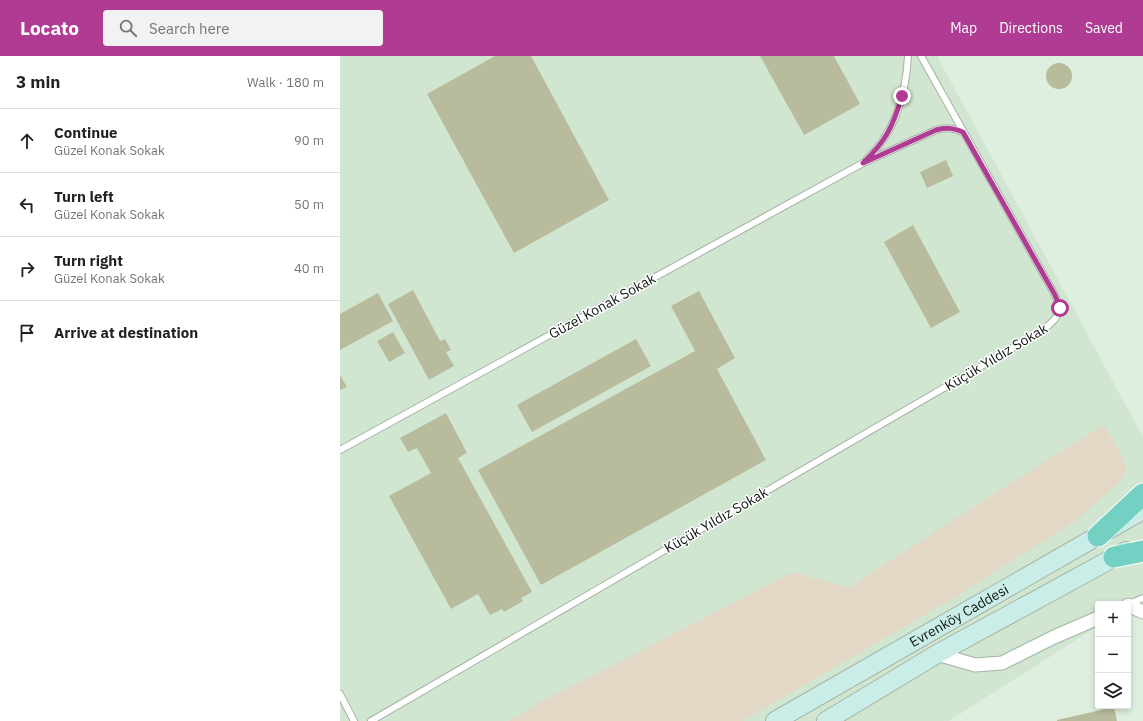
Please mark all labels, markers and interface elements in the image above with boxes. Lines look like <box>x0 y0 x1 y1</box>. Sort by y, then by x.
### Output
search box <box>103 10 383 46</box>
text: Locato <box>20 16 79 40</box>
icon: search <box>117 17 139 39</box>
text: Search here <box>149 19 229 38</box>
text: Map <box>950 19 977 37</box>
text: Directions <box>999 19 1063 37</box>
text: Saved <box>1085 19 1123 37</box>
text: 3 min <box>16 71 60 93</box>
text: Walk · 180 m <box>247 74 324 91</box>
route end <box>893 87 911 105</box>
text: Continue <box>54 123 118 142</box>
icon: ahead <box>16 130 38 152</box>
text: 90 m <box>294 132 324 149</box>
text: Güzel Konak Sokak <box>54 142 165 159</box>
text: Turn left <box>54 187 114 206</box>
icon: left <box>16 194 38 216</box>
text: 50 m <box>294 196 324 213</box>
text: Güzel Konak Sokak <box>54 206 165 223</box>
text: Turn right <box>54 251 123 270</box>
icon: right <box>16 258 38 280</box>
text: 40 m <box>294 260 324 277</box>
street label: Güzel Konak Sokak <box>545 269 659 343</box>
text: Güzel Konak Sokak <box>54 270 165 287</box>
route start <box>1051 299 1069 317</box>
street label: Küçük Yıldız Sokak <box>941 319 1051 395</box>
icon: arrive <box>16 322 38 344</box>
text: Arrive at destination <box>54 323 198 342</box>
street label: Küçük Yıldız Sokak <box>661 483 772 557</box>
street label: Evrenköy Caddesi <box>906 580 1012 651</box>
map controls <box>1095 601 1131 709</box>
button: + <box>1095 601 1131 637</box>
button: − <box>1095 637 1131 673</box>
button: layers <box>1095 673 1131 709</box>

